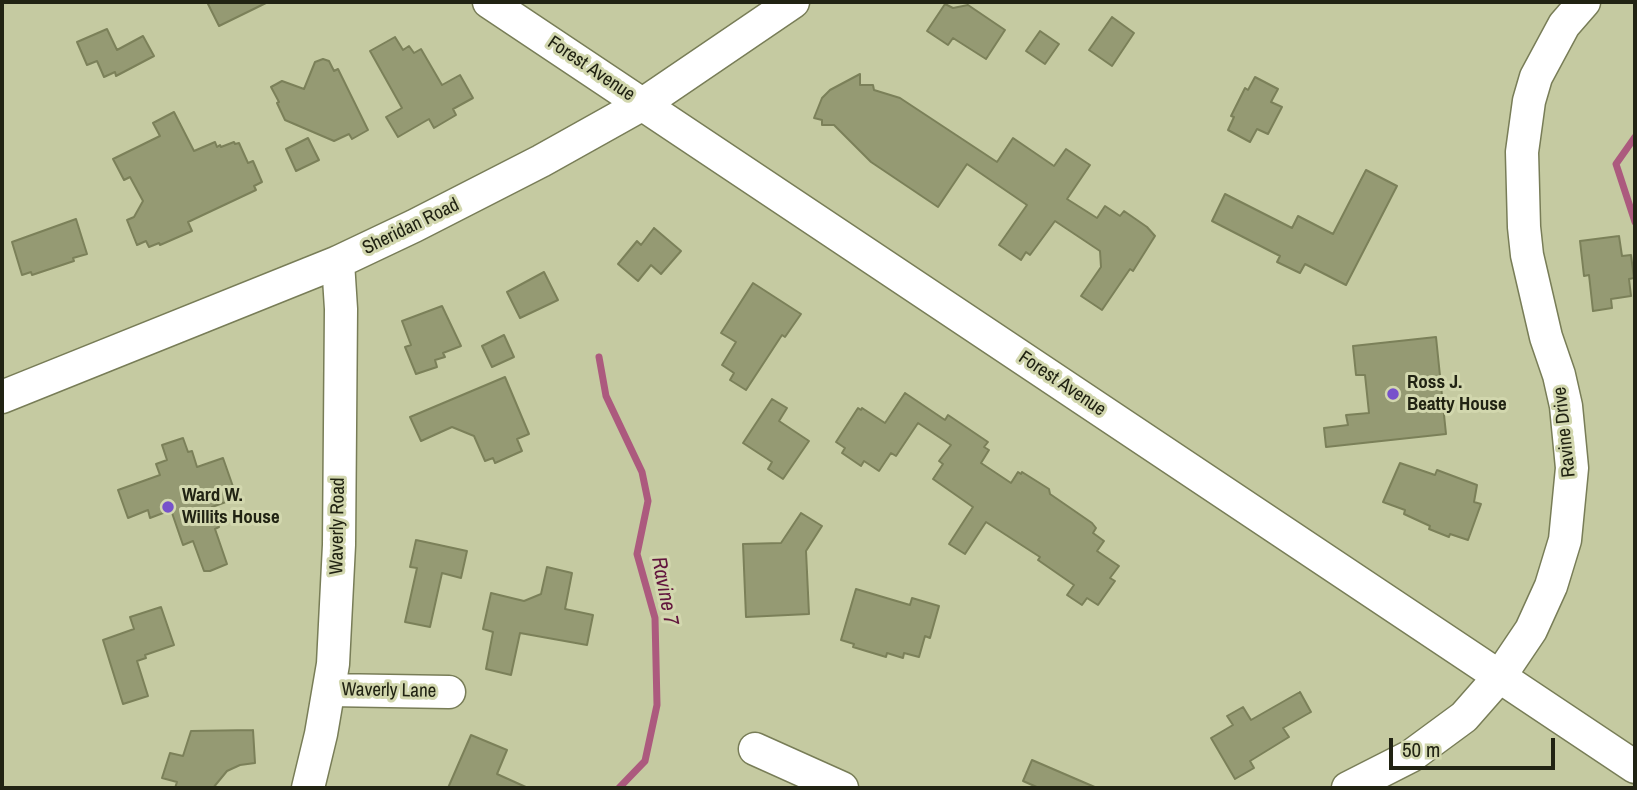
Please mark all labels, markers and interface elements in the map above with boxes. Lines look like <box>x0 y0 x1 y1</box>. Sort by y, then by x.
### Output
street label: Forest Avenue <box>543 32 639 106</box>
street label: Sheridan Road <box>359 194 463 260</box>
street label: Forest Avenue <box>1014 347 1110 421</box>
place label: Ross J. Beatty House <box>1407 372 1507 416</box>
marker: Ross J. Beatty House <box>1385 386 1401 402</box>
street label: Ravine Drive <box>1549 386 1581 478</box>
street label: Waverly Road <box>326 477 350 575</box>
place label: Ward W. Willits House <box>182 485 280 529</box>
marker: Ward W. Willits House <box>160 499 176 515</box>
water label: Ravine 7 <box>645 555 683 627</box>
street label: Waverly Lane <box>341 679 437 703</box>
scale bar <box>1392 724 1558 768</box>
text: 50 m <box>1402 735 1440 764</box>

